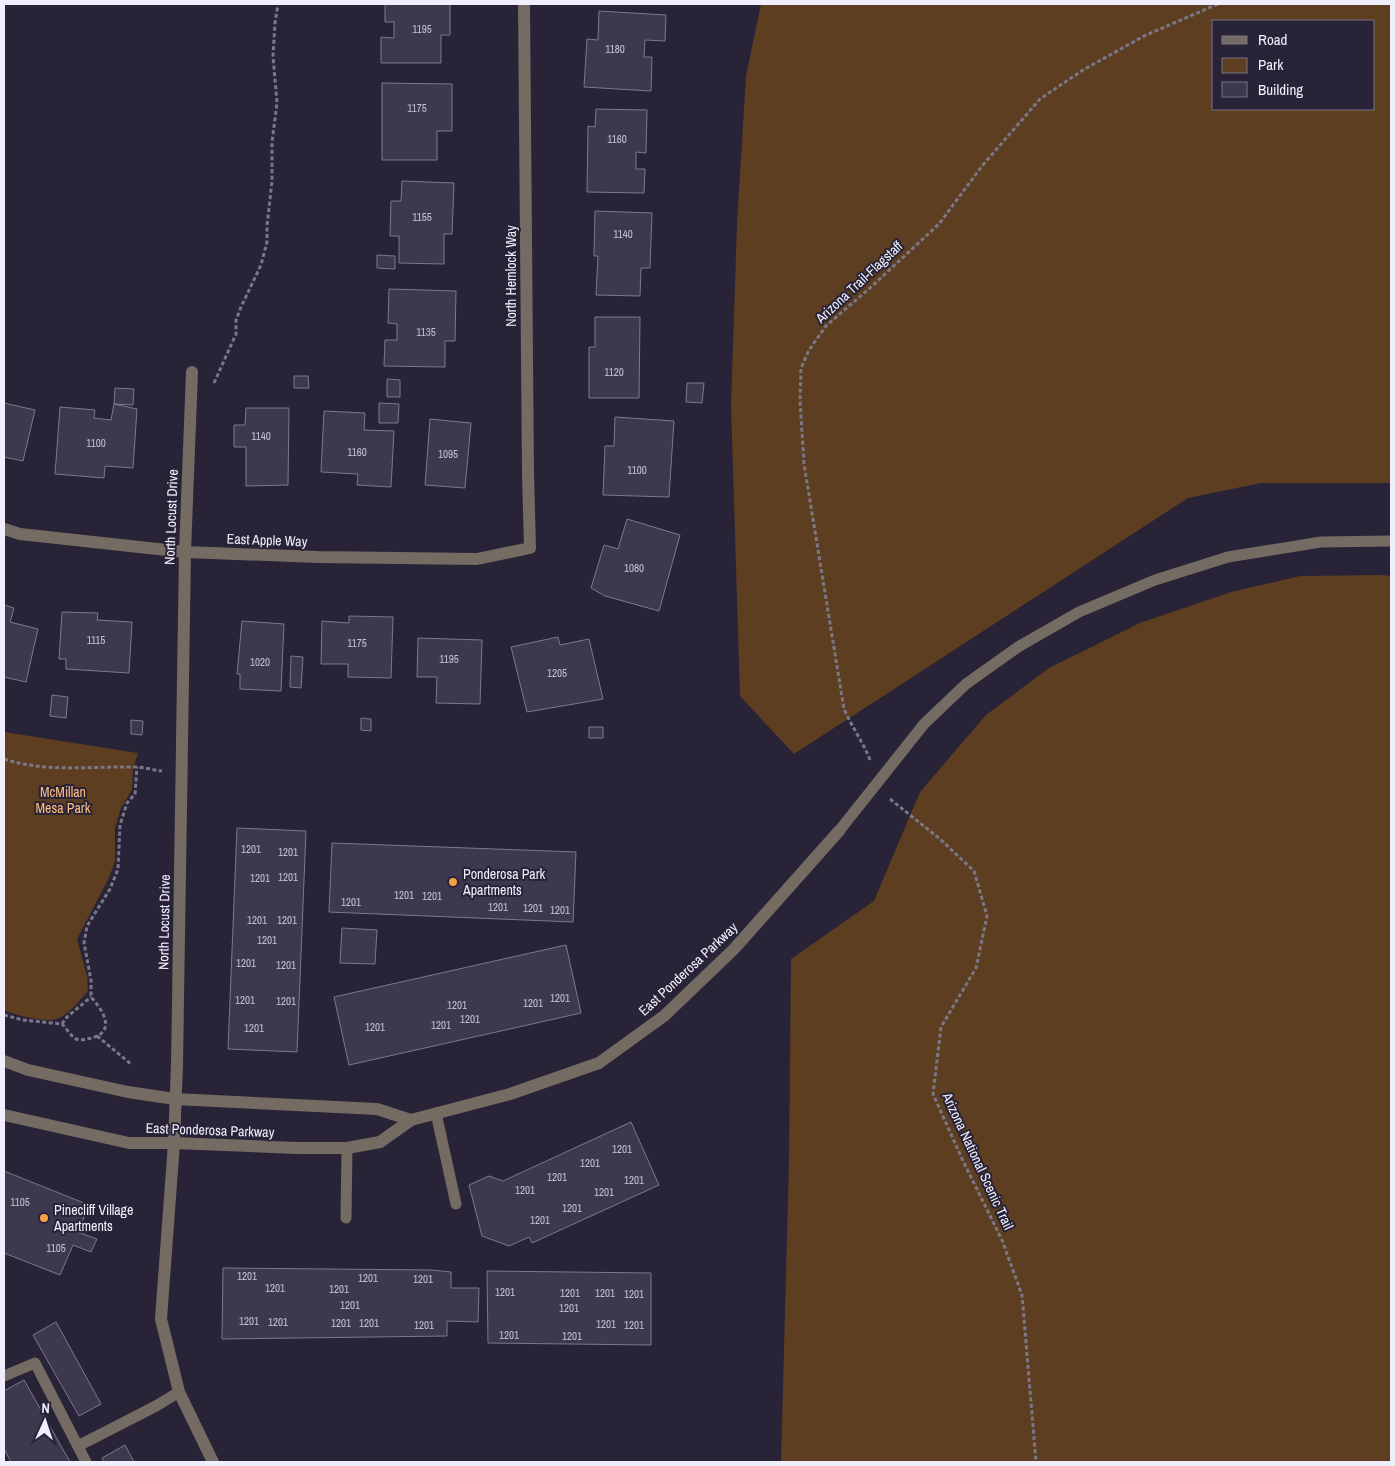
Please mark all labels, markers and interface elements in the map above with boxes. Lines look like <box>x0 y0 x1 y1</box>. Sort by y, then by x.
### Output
legend <box>1212 20 1375 110</box>
house number: 1195 <box>412 22 432 36</box>
text: Road <box>1258 29 1287 50</box>
house number: 1180 <box>605 42 625 56</box>
text: Park <box>1258 54 1284 75</box>
text: Building <box>1258 79 1303 100</box>
house number: 1175 <box>407 101 427 115</box>
house number: 1160 <box>607 132 627 146</box>
house number: 1155 <box>412 210 432 224</box>
street label: North Hemlock Way <box>502 225 520 327</box>
house number: 1140 <box>613 227 633 241</box>
street label: Arizona Trail-Flagstaff <box>811 236 907 328</box>
house number: 1135 <box>416 325 436 339</box>
house number: 1120 <box>604 365 624 379</box>
house number: 1140 <box>251 429 271 443</box>
house number: 1100 <box>86 436 106 450</box>
house number: 1160 <box>347 445 367 459</box>
house number: 1095 <box>438 447 458 461</box>
house number: 1100 <box>627 463 647 477</box>
street label: North Locust Drive <box>160 469 182 565</box>
street label: East Apple Way <box>226 530 308 550</box>
house number: 1080 <box>624 561 644 575</box>
house number: 1115 <box>87 633 105 647</box>
house number: 1175 <box>347 636 367 650</box>
house number: 1195 <box>439 652 459 666</box>
house number: 1020 <box>250 655 270 669</box>
house number: 1205 <box>547 666 567 680</box>
park label: McMillan Mesa Park <box>36 783 91 817</box>
house number: 1201 <box>241 842 261 856</box>
house number: 1201 <box>278 845 298 859</box>
place label: Ponderosa Park Apartments <box>462 865 546 899</box>
house number: 1201 <box>278 870 298 884</box>
house number: 1201 <box>250 871 270 885</box>
street label: North Locust Drive <box>154 874 174 970</box>
marker: Ponderosa Park Apartments <box>447 876 459 888</box>
house number: 1201 <box>394 888 414 902</box>
house number: 1201 <box>422 889 442 903</box>
house number: 1201 <box>341 895 361 909</box>
house number: 1201 <box>488 900 508 914</box>
house number: 1201 <box>523 901 543 915</box>
house number: 1201 <box>550 903 570 917</box>
house number: 1201 <box>247 913 267 927</box>
house number: 1201 <box>277 913 297 927</box>
street label: East Ponderosa Parkway <box>635 918 741 1020</box>
house number: 1201 <box>257 933 277 947</box>
house number: 1201 <box>236 956 256 970</box>
house number: 1201 <box>276 958 296 972</box>
house number: 1201 <box>550 991 570 1005</box>
house number: 1201 <box>235 993 255 1007</box>
house number: 1201 <box>276 994 296 1008</box>
house number: 1201 <box>523 996 543 1010</box>
house number: 1201 <box>447 998 467 1012</box>
house number: 1201 <box>460 1012 480 1026</box>
house number: 1201 <box>431 1018 451 1032</box>
house number: 1201 <box>365 1020 385 1034</box>
house number: 1201 <box>244 1021 264 1035</box>
street label: Arizona National Scenic Trail <box>938 1089 1018 1232</box>
street label: East Ponderosa Parkway <box>145 1119 275 1141</box>
house number: 1201 <box>612 1142 632 1156</box>
house number: 1201 <box>580 1156 600 1170</box>
house number: 1201 <box>547 1170 567 1184</box>
house number: 1201 <box>624 1173 644 1187</box>
house number: 1201 <box>515 1183 535 1197</box>
house number: 1201 <box>594 1185 614 1199</box>
house number: 1105 <box>10 1195 30 1209</box>
place label: Pinecliff Village Apartments <box>53 1201 133 1235</box>
house number: 1201 <box>562 1201 582 1215</box>
marker: Pinecliff Village Apartments <box>38 1212 50 1224</box>
house number: 1201 <box>530 1213 550 1227</box>
house number: 1105 <box>46 1241 66 1255</box>
house number: 1201 <box>237 1269 257 1283</box>
house number: 1201 <box>358 1271 378 1285</box>
house number: 1201 <box>413 1272 433 1286</box>
house number: 1201 <box>265 1281 285 1295</box>
house number: 1201 <box>329 1282 349 1296</box>
house number: 1201 <box>495 1285 515 1299</box>
house number: 1201 <box>560 1286 580 1300</box>
house number: 1201 <box>595 1286 615 1300</box>
house number: 1201 <box>624 1287 644 1301</box>
house number: 1201 <box>340 1298 360 1312</box>
house number: 1201 <box>559 1301 579 1315</box>
house number: 1201 <box>239 1314 259 1328</box>
house number: 1201 <box>268 1315 288 1329</box>
house number: 1201 <box>331 1316 351 1330</box>
house number: 1201 <box>359 1316 379 1330</box>
house number: 1201 <box>596 1317 616 1331</box>
house number: 1201 <box>414 1318 434 1332</box>
house number: 1201 <box>624 1318 644 1332</box>
house number: 1201 <box>499 1328 519 1342</box>
house number: 1201 <box>562 1329 582 1343</box>
north arrow <box>20 1396 70 1446</box>
text: N <box>41 1399 50 1417</box>

